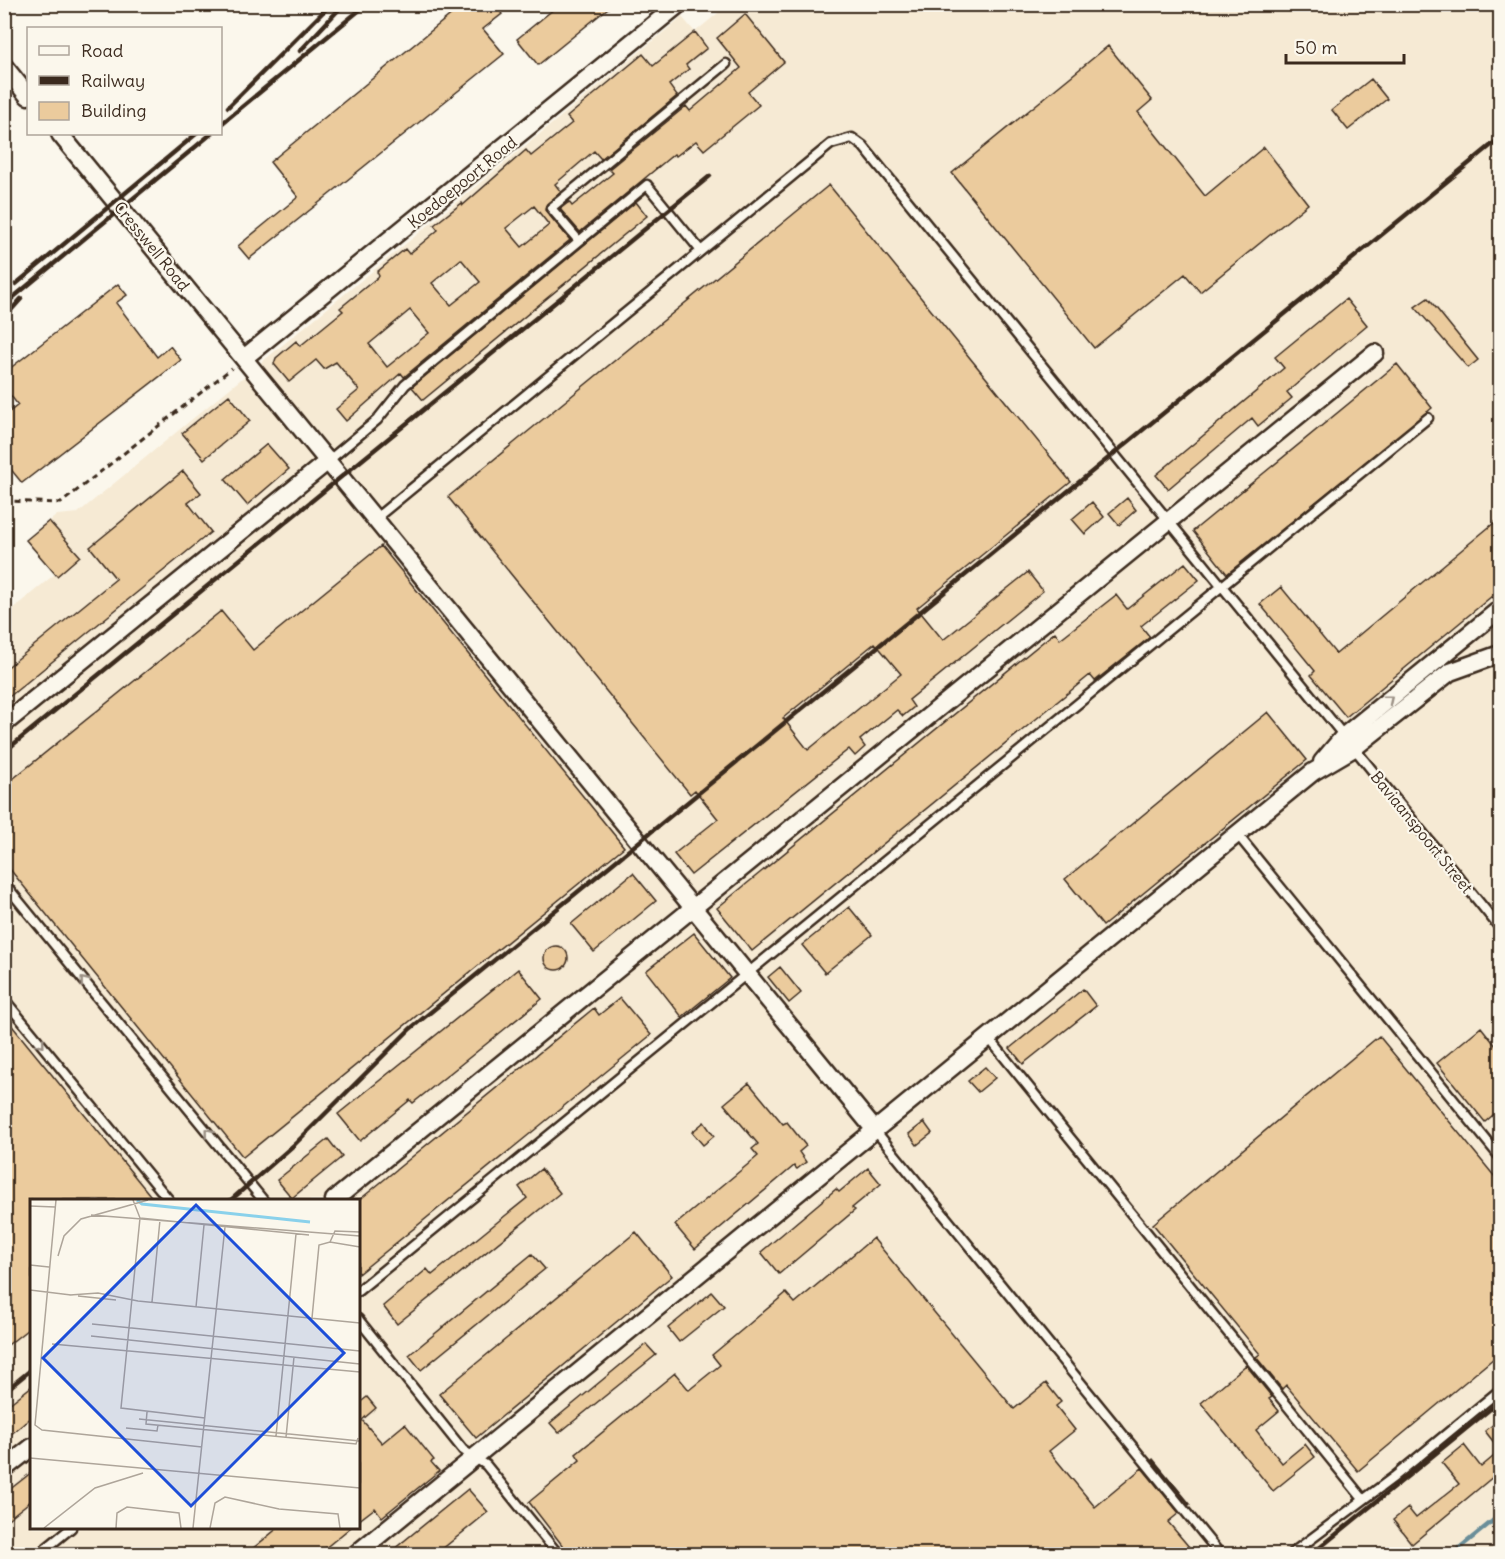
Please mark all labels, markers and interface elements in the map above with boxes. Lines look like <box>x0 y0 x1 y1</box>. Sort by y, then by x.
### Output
legend <box>27 27 222 135</box>
scale bar <box>1286 27 1404 65</box>
text: 50 m <box>1295 36 1337 59</box>
text: Road <box>81 39 124 62</box>
text: Railway <box>81 69 145 92</box>
text: Building <box>81 99 146 122</box>
street label: Koedoepoort Road <box>403 132 521 232</box>
street label: Cresswell Road <box>110 197 194 295</box>
one-way arrow <box>1382 696 1393 707</box>
street label: Baviaanspoort Street <box>1367 767 1478 898</box>
one-way arrow <box>81 976 92 987</box>
one-way arrow <box>34 1037 45 1048</box>
one-way arrow <box>204 1128 215 1139</box>
inset map <box>30 1199 360 1529</box>

